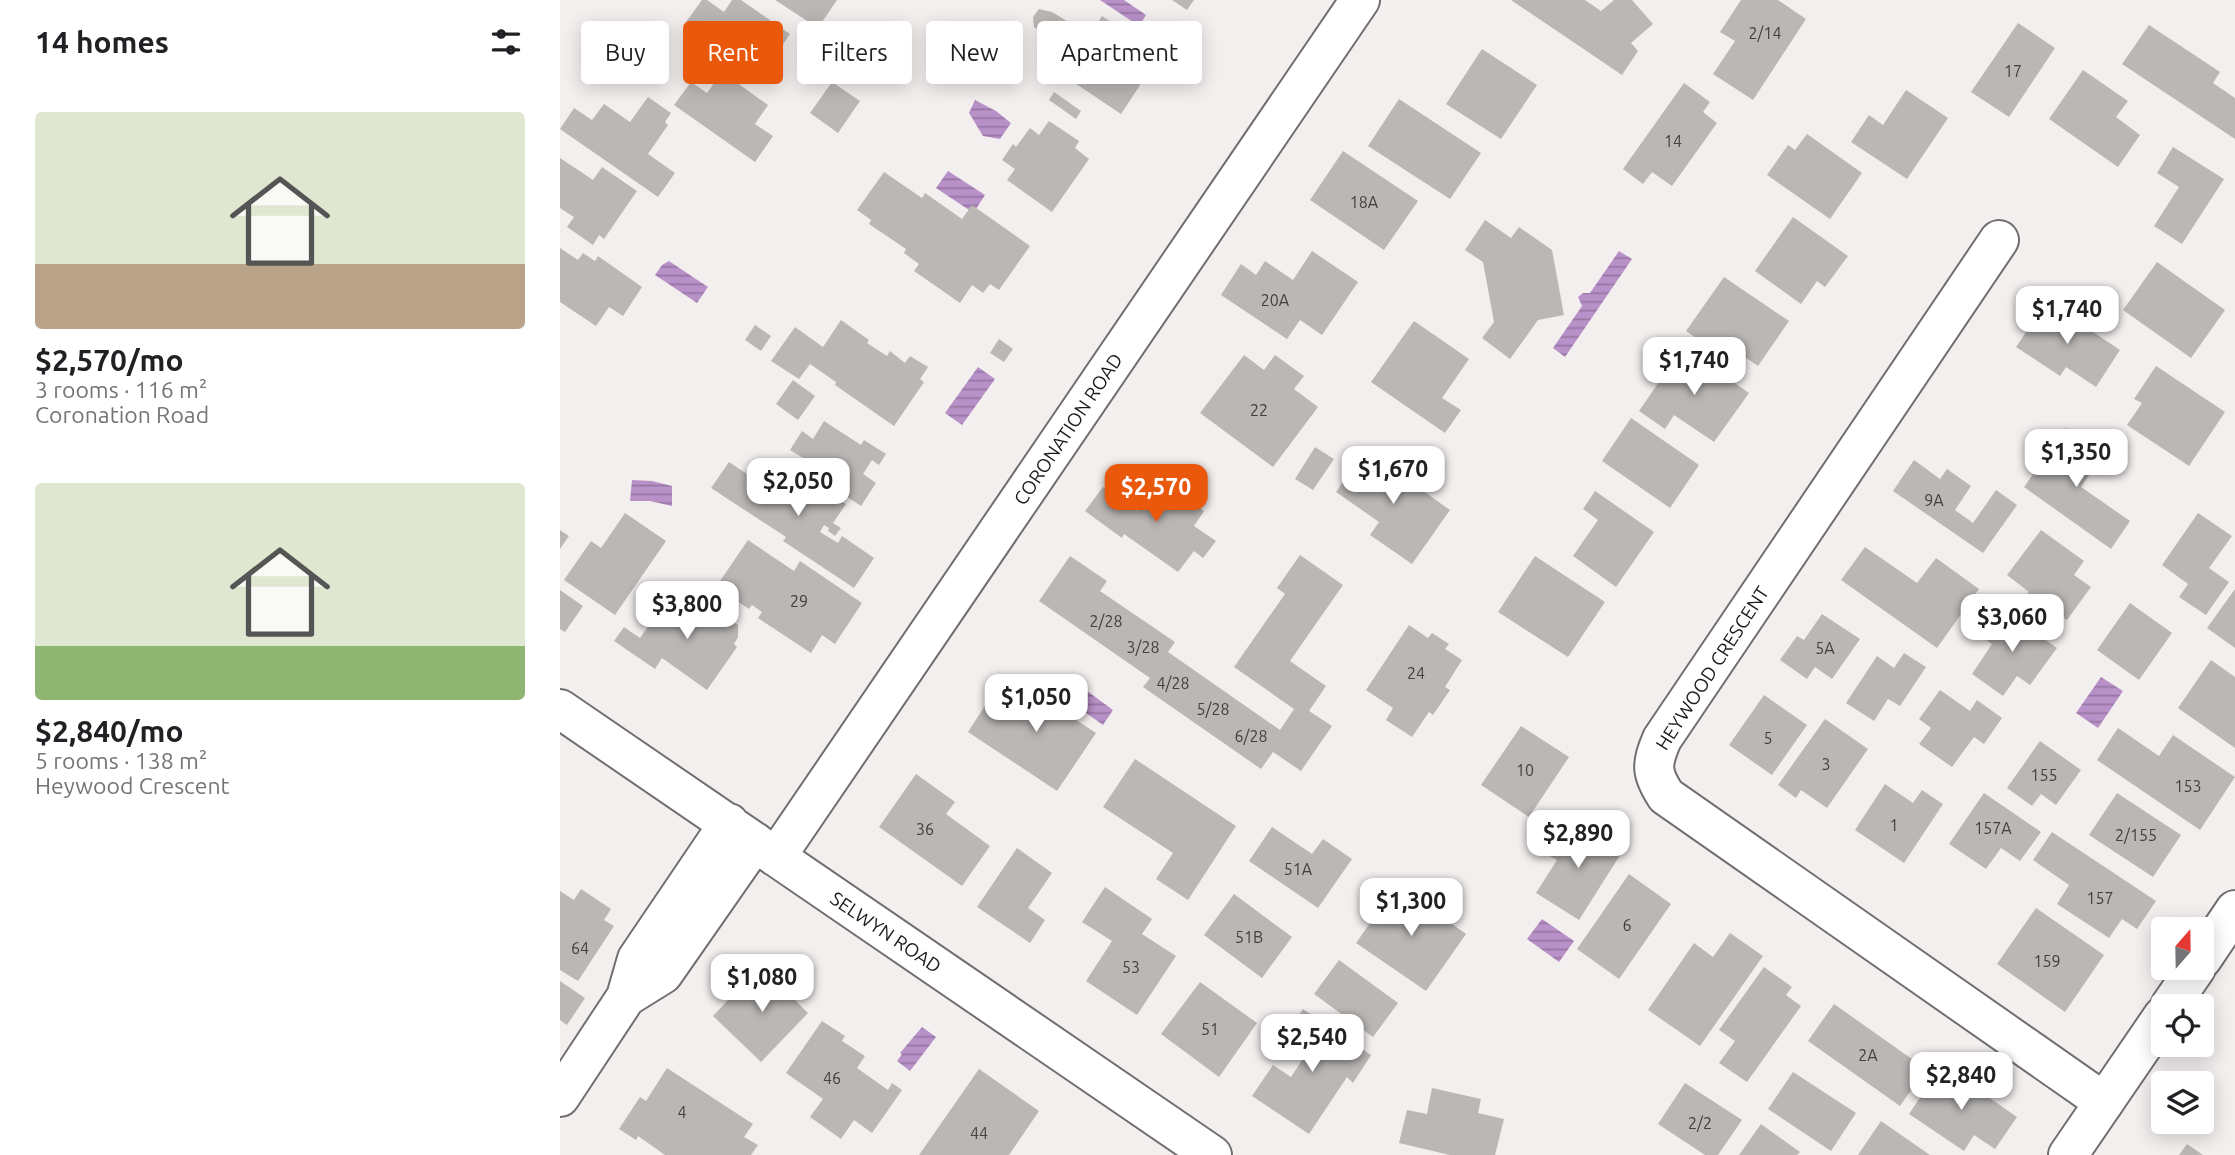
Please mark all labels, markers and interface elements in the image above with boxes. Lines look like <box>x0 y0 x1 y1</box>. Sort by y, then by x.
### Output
chip: Buy <box>581 21 669 84</box>
chip: Rent <box>683 21 783 84</box>
chip: Filters <box>797 21 912 84</box>
chip: New <box>926 21 1023 84</box>
chip: Apartment <box>1037 21 1202 84</box>
icon: filters <box>487 23 525 61</box>
house number: 2/14 <box>1749 24 1781 42</box>
text: 14 homes <box>35 25 169 59</box>
house number: 17 <box>2004 62 2022 80</box>
house number: 14 <box>1664 132 1682 150</box>
icon: home <box>217 158 343 284</box>
house number: 18A <box>1350 193 1379 211</box>
pin: $1,740 <box>2010 286 2124 346</box>
house number: 20A <box>1261 291 1290 309</box>
text: $1,740 <box>2032 296 2102 321</box>
pin: $1,740 <box>1637 338 1751 397</box>
text: $2,570/mo <box>35 343 184 377</box>
text: $1,740 <box>1659 347 1729 372</box>
street label: CORONATION ROAD <box>1009 349 1127 509</box>
text: 3 rooms · 116 m² <box>35 377 207 402</box>
house number: 22 <box>1250 401 1268 419</box>
text: Coronation Road <box>35 402 209 427</box>
pin: $1,350 <box>2019 430 2133 489</box>
text: $1,350 <box>2041 439 2111 464</box>
pin: $1,670 <box>1336 447 1450 506</box>
text: $1,670 <box>1358 456 1428 481</box>
pin: $2,050 <box>741 458 855 518</box>
pin: $2,570 <box>1099 464 1213 524</box>
text: $2,050 <box>763 468 833 493</box>
text: $2,570 <box>1121 474 1191 499</box>
house number: 9A <box>1924 491 1944 509</box>
icon: home <box>217 529 343 655</box>
pin: $3,800 <box>630 582 744 641</box>
street label: HEYWOOD CRESCENT <box>1651 582 1773 754</box>
text: $3,800 <box>652 591 722 616</box>
house number: 29 <box>790 592 808 610</box>
pin: $3,060 <box>1955 594 2069 654</box>
text: $3,060 <box>1977 604 2047 629</box>
house number: 2/28 <box>1090 612 1122 630</box>
house number: 3/28 <box>1127 638 1159 656</box>
house number: 5A <box>1815 639 1835 657</box>
house number: 24 <box>1407 664 1425 682</box>
pin: $1,050 <box>979 674 1093 734</box>
house number: 4/28 <box>1157 674 1189 692</box>
text: $1,050 <box>1001 684 1071 709</box>
house number: 5/28 <box>1197 700 1229 718</box>
text: $2,840/mo <box>35 714 184 748</box>
house number: 6/28 <box>1235 727 1267 745</box>
house number: 5 <box>1763 729 1773 747</box>
text: 5 rooms · 138 m² <box>35 748 207 773</box>
house number: 3 <box>1821 755 1831 773</box>
house number: 10 <box>1516 761 1534 779</box>
house number: 155 <box>2030 766 2058 784</box>
text: Heywood Crescent <box>35 773 230 798</box>
house number: 153 <box>2174 777 2202 795</box>
pin: $2,890 <box>1521 810 1635 870</box>
house number: 1 <box>1889 816 1899 834</box>
house number: 157A <box>1974 819 2012 837</box>
house number: 36 <box>916 820 934 838</box>
text: $2,890 <box>1543 820 1613 845</box>
house number: 2/155 <box>2115 826 2157 844</box>
house number: 51A <box>1284 860 1313 878</box>
pin: $1,300 <box>1354 878 1468 938</box>
street label: SELWYN ROAD <box>827 887 945 977</box>
text: $1,300 <box>1376 888 1446 913</box>
house number: 157 <box>2086 889 2114 907</box>
house number: 6 <box>1622 916 1632 934</box>
north arrow <box>2151 917 2214 980</box>
map controls <box>2151 917 2214 1134</box>
house number: 51B <box>1235 928 1263 946</box>
house number: 64 <box>571 939 589 957</box>
house number: 159 <box>2033 952 2061 970</box>
pin: $1,080 <box>705 954 819 1014</box>
house number: 53 <box>1122 958 1140 976</box>
text: $1,080 <box>727 964 797 989</box>
button: locate <box>2151 994 2214 1057</box>
pin: $2,540 <box>1255 1014 1369 1074</box>
house number: 51 <box>1201 1020 1219 1038</box>
text: $2,540 <box>1277 1024 1347 1049</box>
house number: 2A <box>1858 1046 1878 1064</box>
pin: $2,840 <box>1904 1052 2018 1112</box>
text: $2,840 <box>1926 1062 1996 1087</box>
house number: 46 <box>823 1069 841 1087</box>
button: layers <box>2151 1071 2214 1134</box>
house number: 4 <box>677 1103 687 1121</box>
house number: 2/2 <box>1688 1114 1712 1132</box>
house number: 44 <box>970 1124 988 1142</box>

